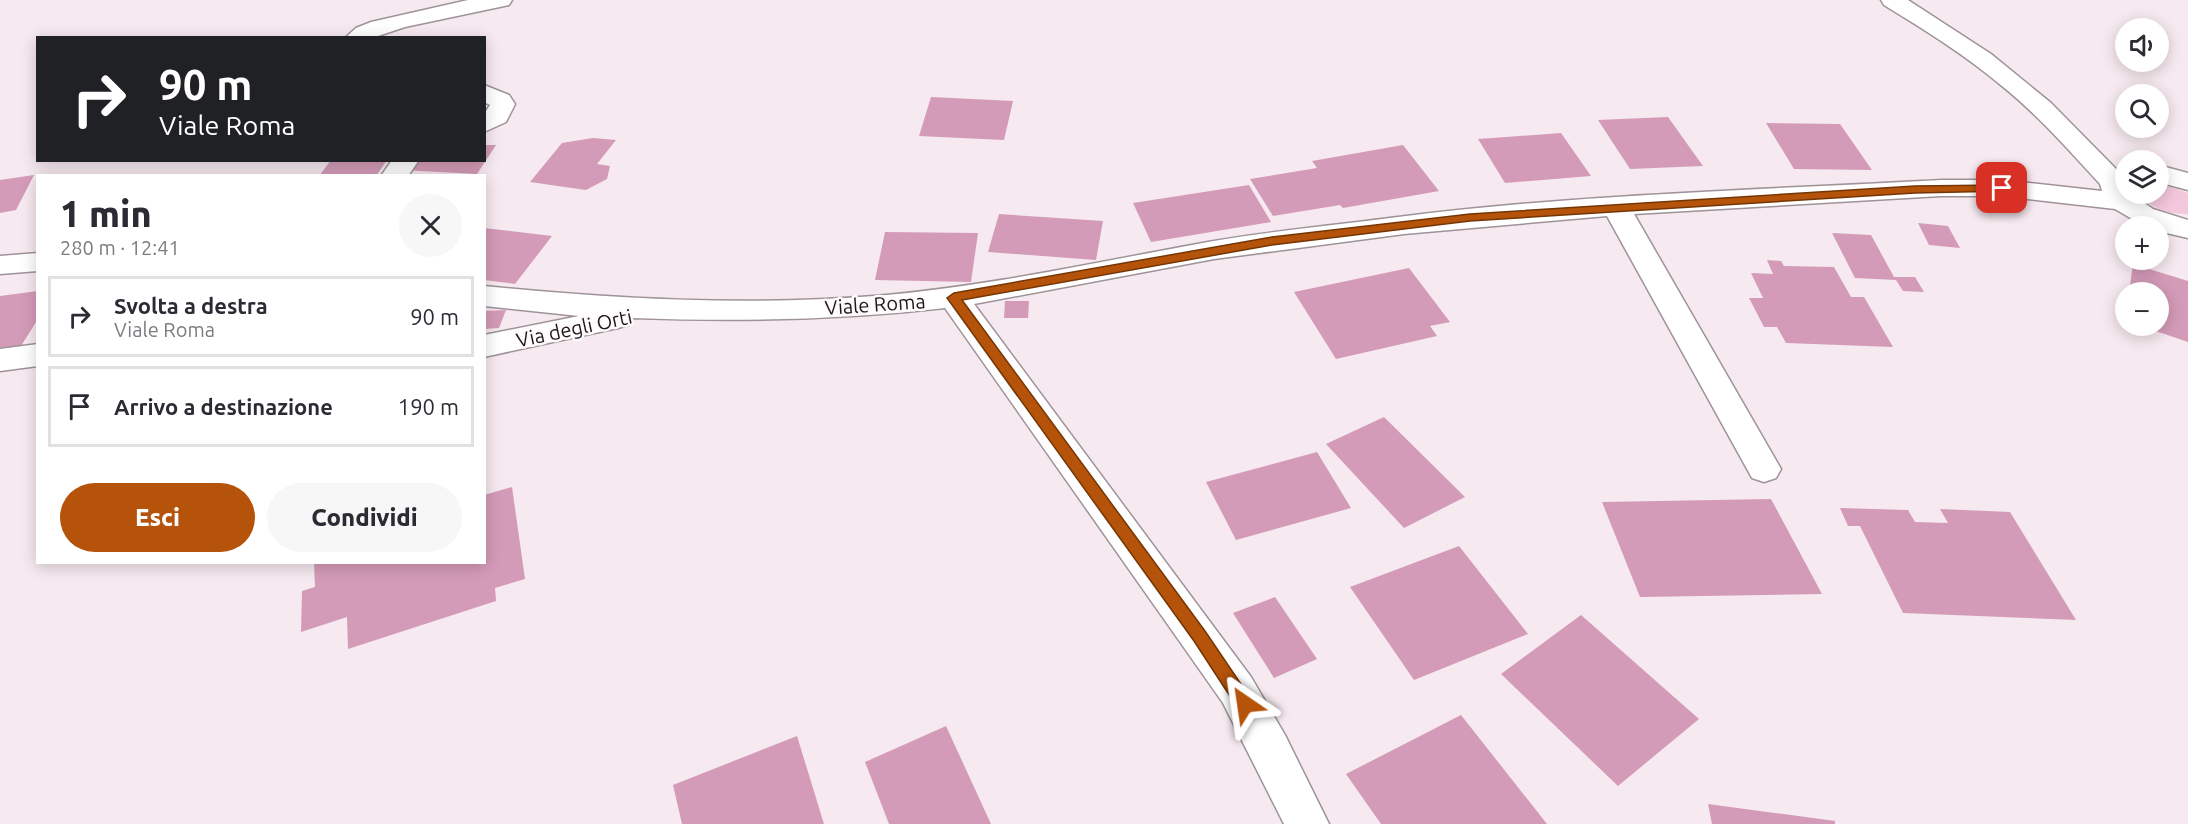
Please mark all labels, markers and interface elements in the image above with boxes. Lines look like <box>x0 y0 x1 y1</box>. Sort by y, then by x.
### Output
map controls <box>2115 18 2169 336</box>
button: sound <box>2115 18 2169 72</box>
icon: right <box>60 60 138 138</box>
text: 90 m <box>159 61 253 108</box>
button: search <box>2115 84 2169 138</box>
text: Viale Roma <box>159 110 295 140</box>
button: layers <box>2115 150 2169 204</box>
pin <box>1976 162 2027 213</box>
icon: arrive <box>1985 171 2018 204</box>
text: 1 min <box>60 193 152 234</box>
button: close <box>399 194 462 257</box>
button: + <box>2115 216 2169 270</box>
text: 280 m · 12:41 <box>60 236 180 259</box>
button: − <box>2115 282 2169 336</box>
street label: Viale Roma <box>824 289 926 319</box>
text: Svolta a destra <box>114 293 268 318</box>
icon: right <box>63 300 96 333</box>
text: 90 m <box>410 304 459 329</box>
street label: Via degli Orti <box>514 305 634 351</box>
text: Viale Roma <box>114 318 215 341</box>
icon: arrive <box>63 390 96 423</box>
text: Arrivo a destinazione <box>114 394 333 419</box>
text: 190 m <box>398 394 459 419</box>
button: Esci <box>60 483 255 552</box>
button: Condividi <box>267 483 462 552</box>
position arrow <box>1213 672 1277 736</box>

